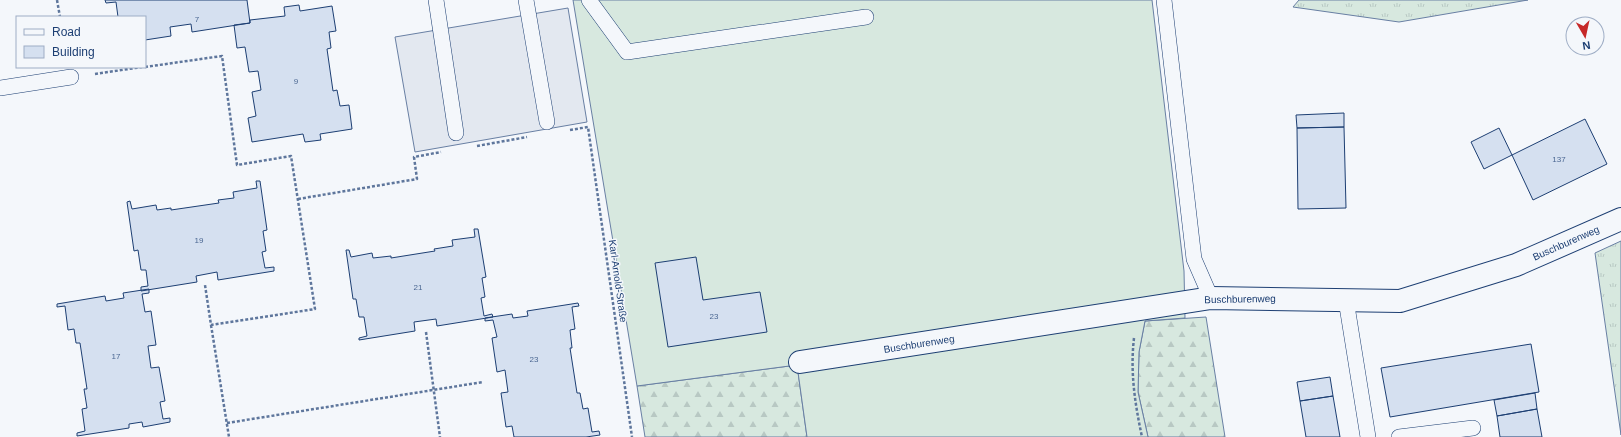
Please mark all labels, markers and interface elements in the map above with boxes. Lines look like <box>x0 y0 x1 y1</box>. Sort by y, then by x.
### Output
house number: 7 <box>195 15 200 24</box>
legend <box>16 16 146 68</box>
north arrow <box>1565 16 1605 56</box>
text: Road <box>52 25 81 39</box>
text: N <box>1582 39 1591 52</box>
text: Building <box>52 45 95 59</box>
house number: 9 <box>294 77 299 86</box>
house number: 137 <box>1552 155 1566 164</box>
street label: Buschburenweg <box>1531 223 1601 263</box>
house number: 19 <box>195 236 204 245</box>
street label: Karl-Arnold-Straße <box>607 239 629 323</box>
house number: 21 <box>414 283 423 292</box>
street label: Buschburenweg <box>1204 293 1276 305</box>
house number: 23 <box>710 312 719 321</box>
street label: Buschburenweg <box>883 333 955 355</box>
house number: 17 <box>112 352 121 361</box>
house number: 23 <box>530 355 539 364</box>

